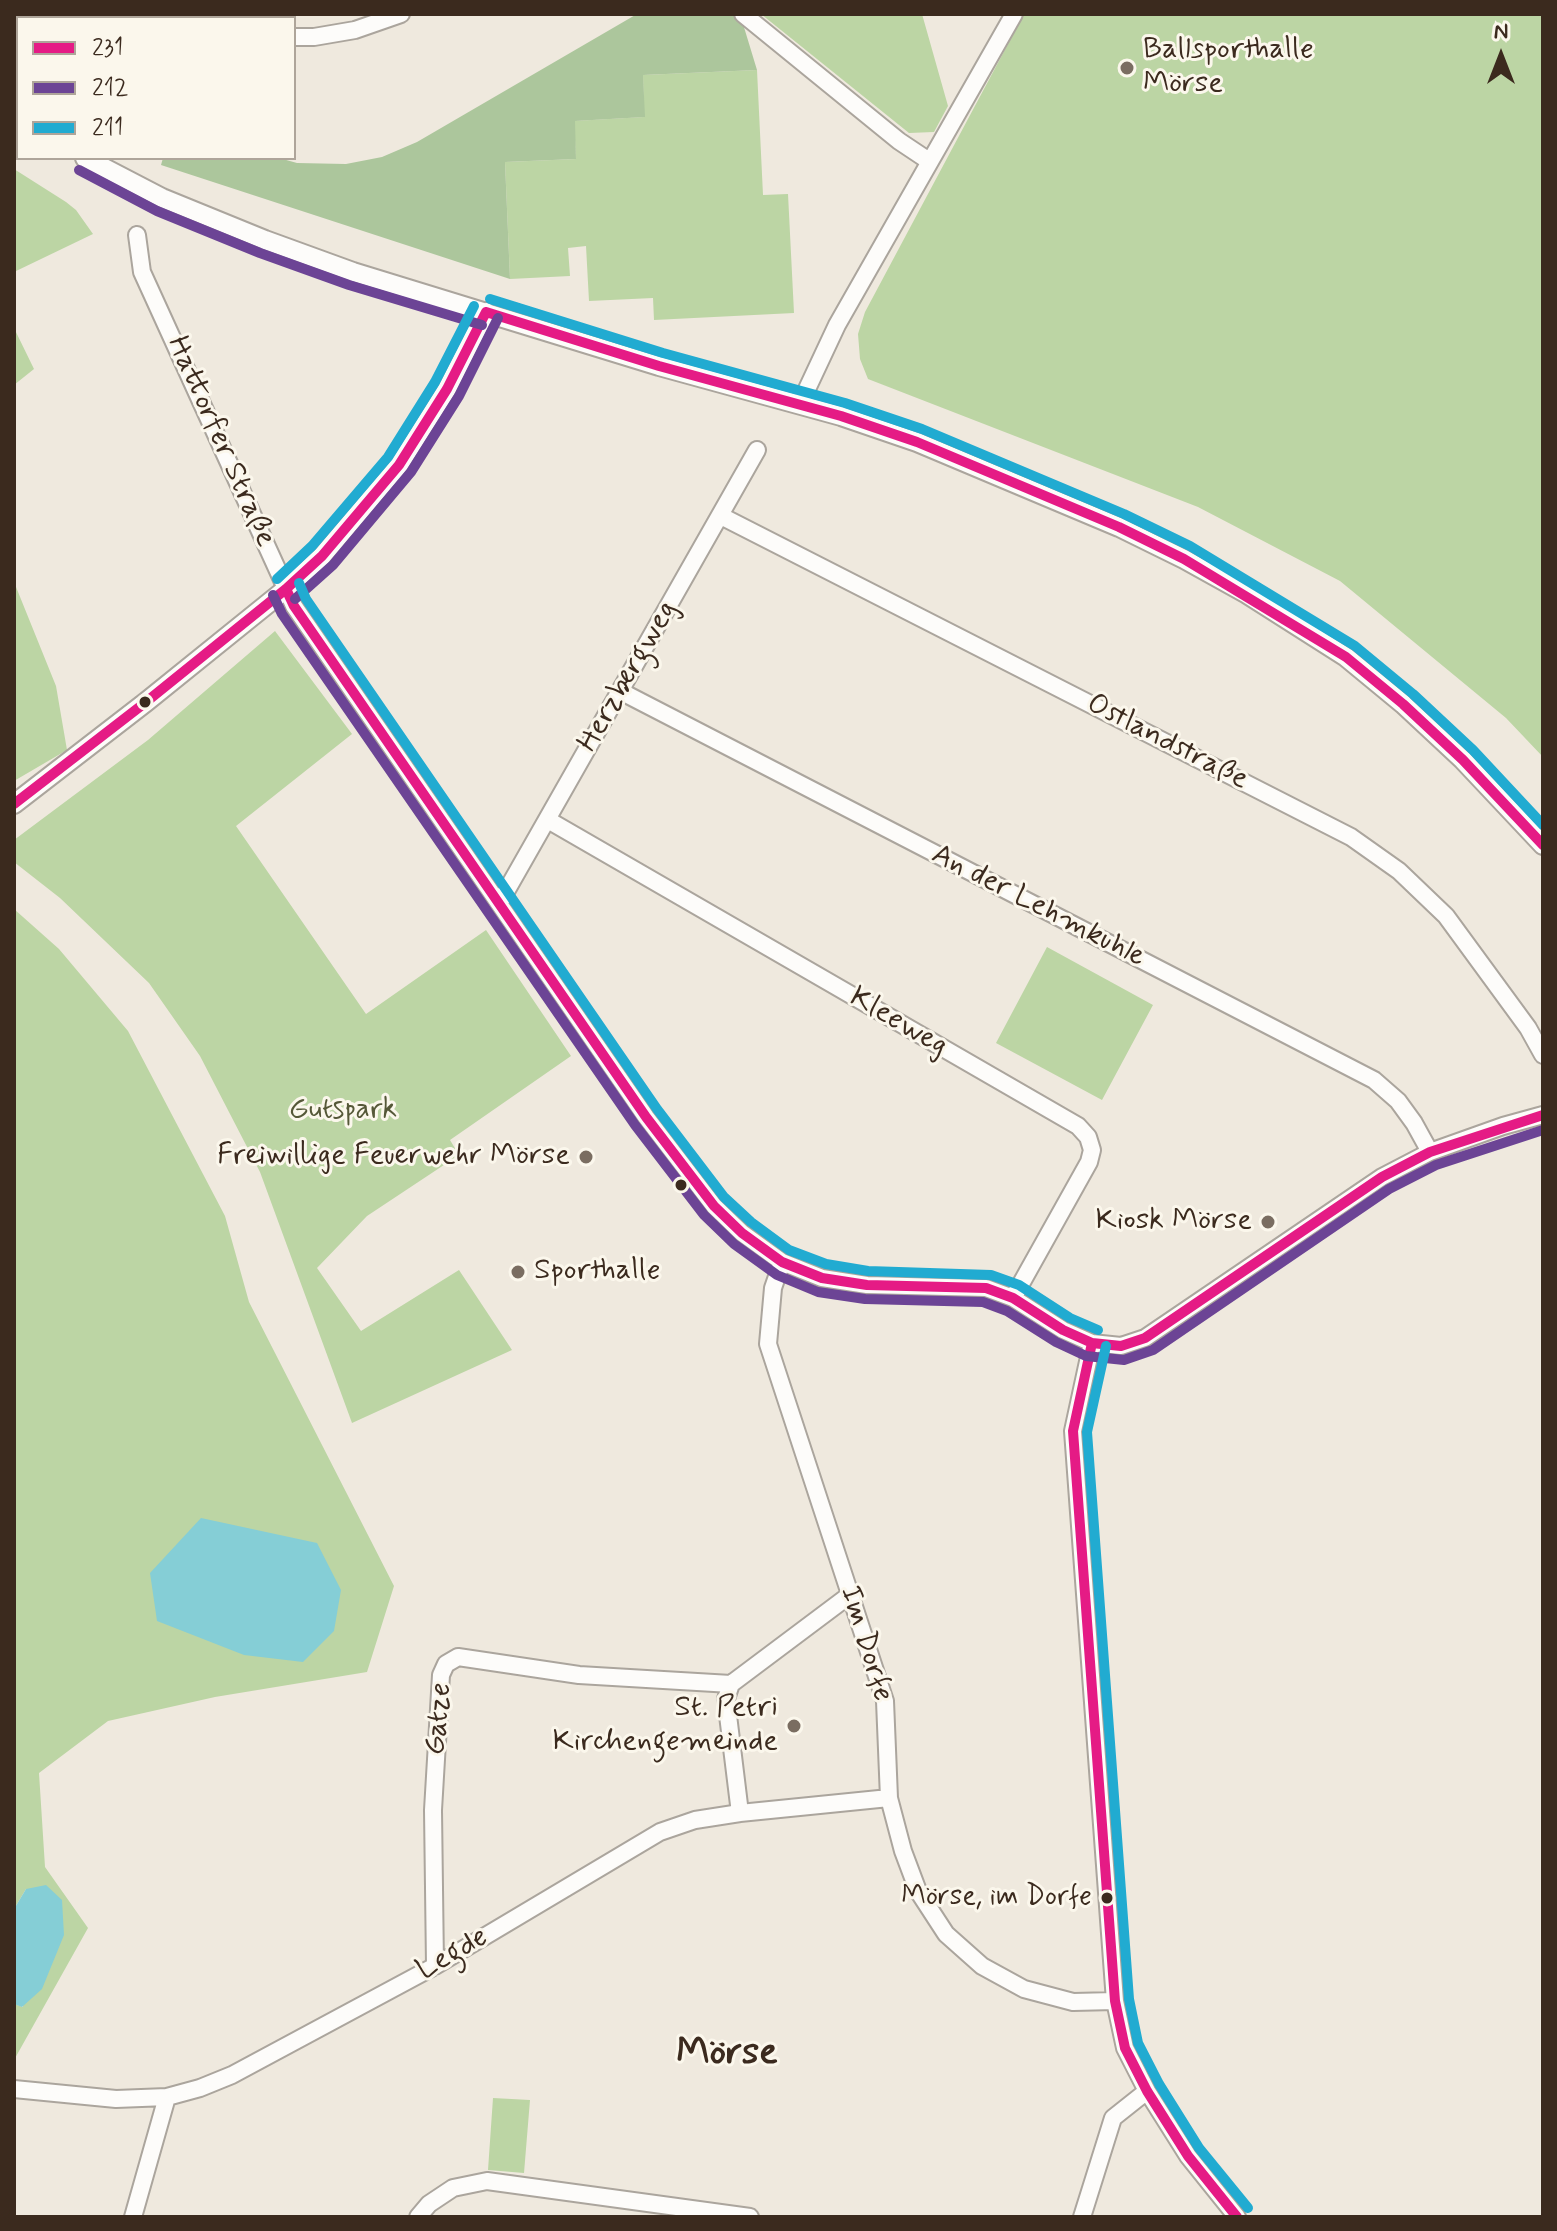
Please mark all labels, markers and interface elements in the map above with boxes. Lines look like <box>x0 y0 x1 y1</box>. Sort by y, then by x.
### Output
legend <box>16 16 296 160</box>
north arrow <box>1461 16 1541 96</box>
text: N <box>1494 18 1508 46</box>
text: 231 <box>92 33 123 64</box>
place label: Ballsporthalle Mörse <box>1143 33 1314 104</box>
marker: Ballsporthalle Mörse <box>1118 59 1136 77</box>
text: 212 <box>92 73 128 104</box>
text: 211 <box>92 113 123 144</box>
street label: Hattorfer Straße <box>157 331 283 553</box>
street label: Herzbergweg <box>571 595 687 759</box>
street label: Ostlandstraße <box>1080 687 1254 799</box>
unlabelled marker <box>137 694 153 710</box>
street label: An der Lehmkuhle <box>925 838 1151 976</box>
street label: Kleeweg <box>842 981 954 1065</box>
park label: Gutspark <box>289 1093 397 1129</box>
place label: Freiwillige Feuerwehr Mörse <box>217 1139 570 1175</box>
marker: Freiwillige Feuerwehr Mörse <box>577 1148 595 1166</box>
unlabelled marker <box>673 1177 689 1193</box>
place label: Kiosk Mörse <box>1096 1204 1252 1240</box>
marker: Kiosk Mörse <box>1259 1213 1277 1231</box>
place label: Sporthalle <box>534 1254 660 1290</box>
marker: Sporthalle <box>509 1263 527 1281</box>
street label: Im Dorfe <box>830 1582 900 1706</box>
street label: Gatze <box>419 1681 461 1757</box>
place label: St. Petri Kirchengemeinde <box>553 1691 778 1762</box>
marker: St. Petri Kirchengemeinde <box>785 1717 803 1735</box>
place label: Mörse, im Dorfe <box>901 1881 1092 1915</box>
marker: Mörse, im Dorfe <box>1099 1890 1115 1906</box>
street label: Legde <box>411 1920 495 1990</box>
district label: Mörse <box>676 2032 778 2078</box>

